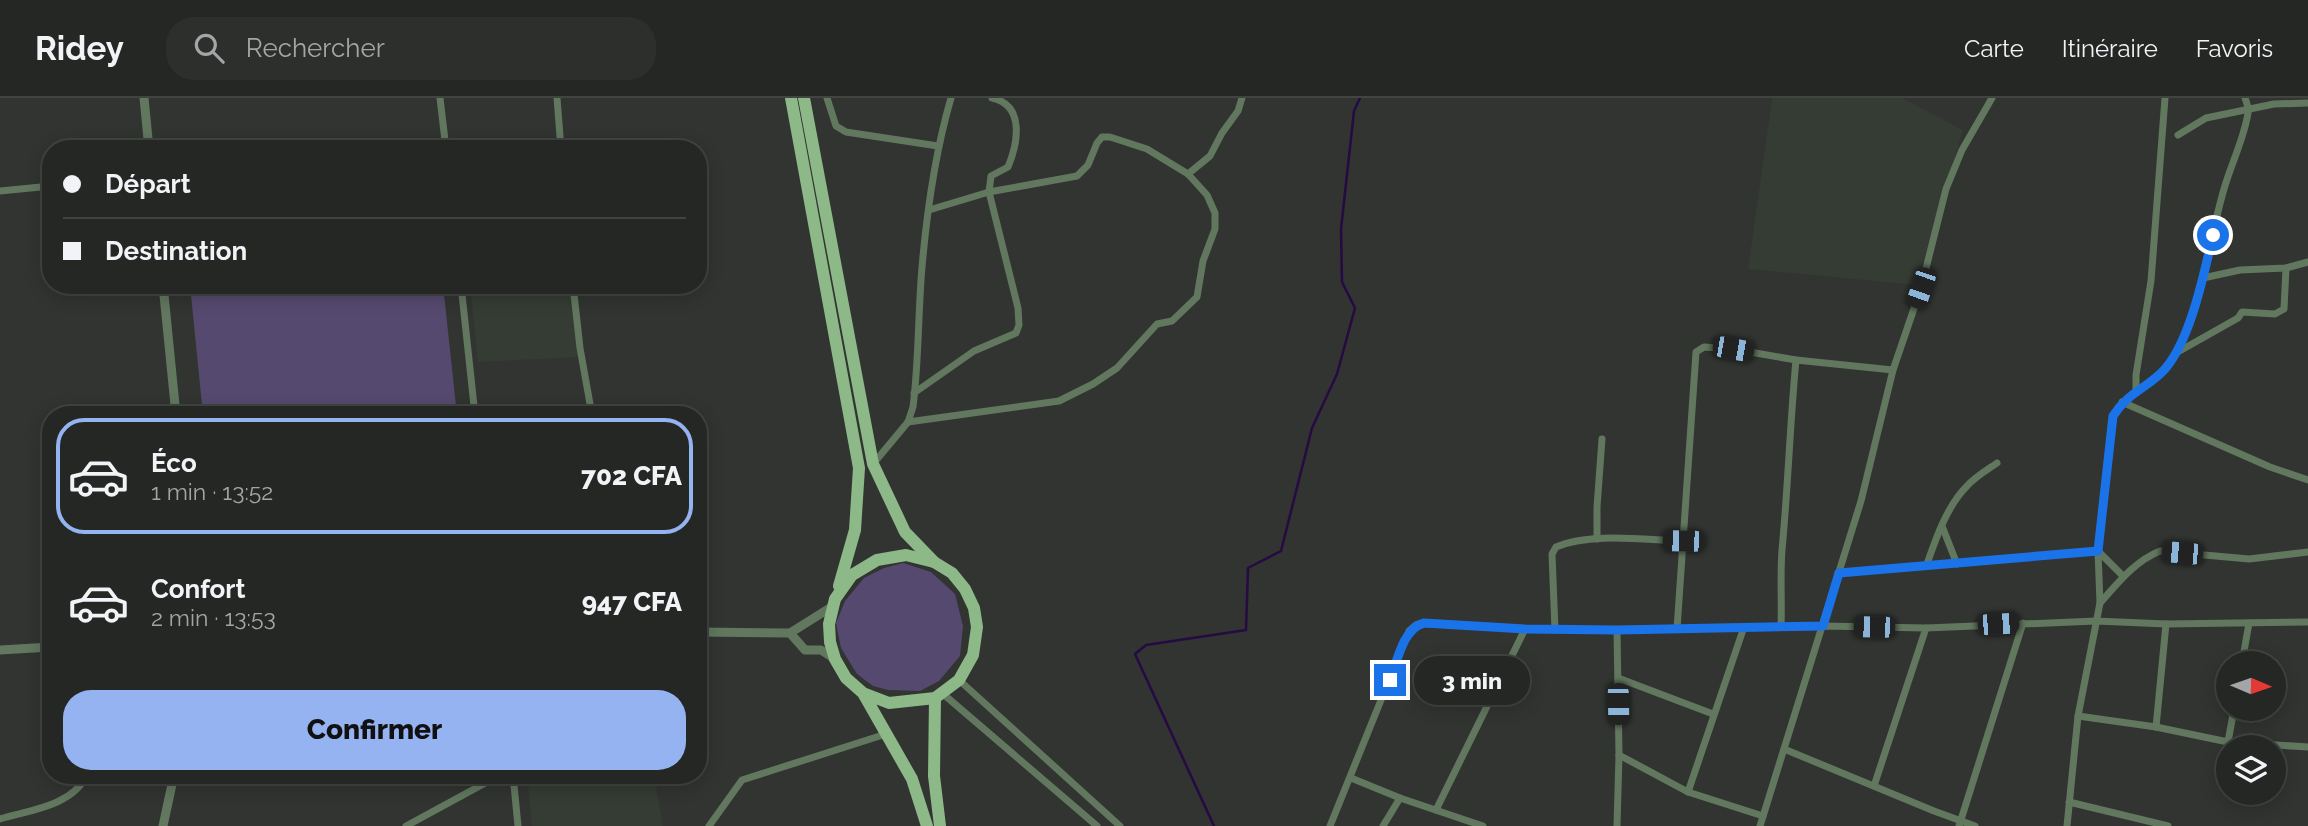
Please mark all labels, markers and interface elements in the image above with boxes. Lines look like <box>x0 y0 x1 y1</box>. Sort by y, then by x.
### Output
search box <box>166 17 656 80</box>
text: Ridey <box>35 29 124 68</box>
icon: search <box>190 29 228 67</box>
text: Rechercher <box>246 33 385 63</box>
text: Carte <box>1964 34 2024 63</box>
text: Itinéraire <box>2062 34 2158 63</box>
text: Favoris <box>2196 34 2273 63</box>
text: Départ <box>105 169 191 199</box>
route start <box>2197 219 2229 251</box>
text: Destination <box>105 236 247 266</box>
car <box>1905 265 1938 311</box>
car <box>1711 335 1756 363</box>
icon: car <box>67 445 130 508</box>
text: Éco <box>151 448 197 478</box>
text: 702 CFA <box>581 461 682 491</box>
text: 1 min · 13:52 <box>151 478 273 505</box>
car <box>1662 530 1705 552</box>
car <box>2161 541 2204 565</box>
icon: car <box>67 571 130 634</box>
text: Confort <box>151 574 245 604</box>
text: 947 CFA <box>582 587 682 617</box>
text: 2 min · 13:53 <box>151 604 276 631</box>
car <box>1977 612 2020 636</box>
car <box>1853 616 1896 638</box>
north arrow <box>2216 651 2286 721</box>
map controls <box>2216 651 2286 805</box>
callout: 3 min <box>1414 656 1530 704</box>
route end <box>1374 664 1406 696</box>
text: 3 min <box>1442 667 1502 694</box>
car <box>1608 683 1629 725</box>
button: Confirmer <box>63 690 686 770</box>
button: layers <box>2216 735 2286 805</box>

